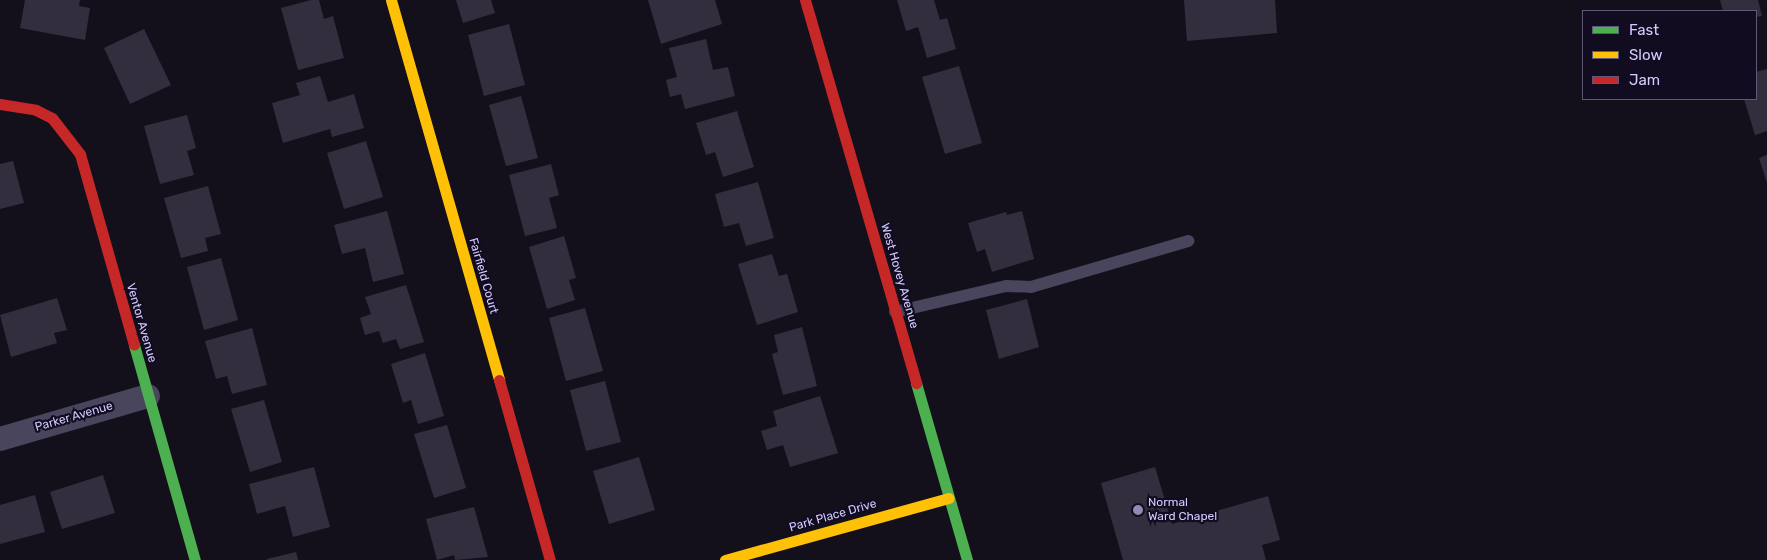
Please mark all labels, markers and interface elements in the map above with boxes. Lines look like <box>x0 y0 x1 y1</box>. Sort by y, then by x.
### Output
legend <box>1582 10 1757 100</box>
text: Fast <box>1629 21 1659 39</box>
text: Slow <box>1629 46 1662 64</box>
text: Jam <box>1629 71 1660 89</box>
street label: West Hovey Avenue <box>877 221 921 331</box>
street label: Fairfield Court <box>465 236 501 316</box>
street label: Ventor Avenue <box>123 281 159 365</box>
street label: Parker Avenue <box>33 399 115 435</box>
place label: Normal Ward Chapel <box>1148 496 1217 524</box>
street label: Park Place Drive <box>788 497 878 535</box>
marker: Normal Ward Chapel <box>1132 504 1144 516</box>

